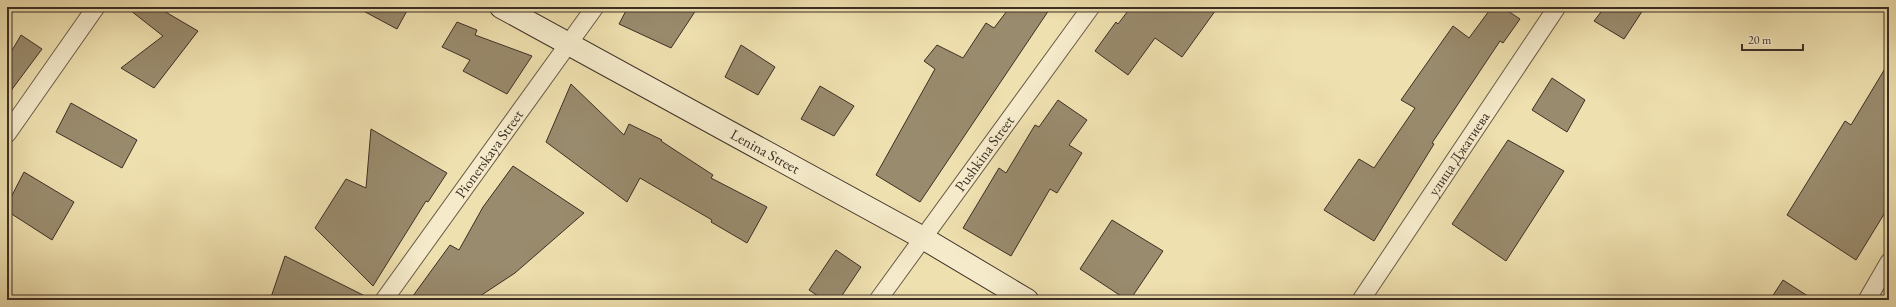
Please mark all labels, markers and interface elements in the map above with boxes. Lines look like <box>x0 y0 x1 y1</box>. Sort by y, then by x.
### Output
scale bar <box>1742 26 1803 52</box>
text: 20 m <box>1748 32 1772 48</box>
street label: Pionerskaya Street <box>451 106 527 202</box>
street label: улица Джатиева <box>1424 108 1493 199</box>
street label: Pushkina Street <box>950 111 1018 195</box>
street label: Lenina Street <box>727 124 803 178</box>

